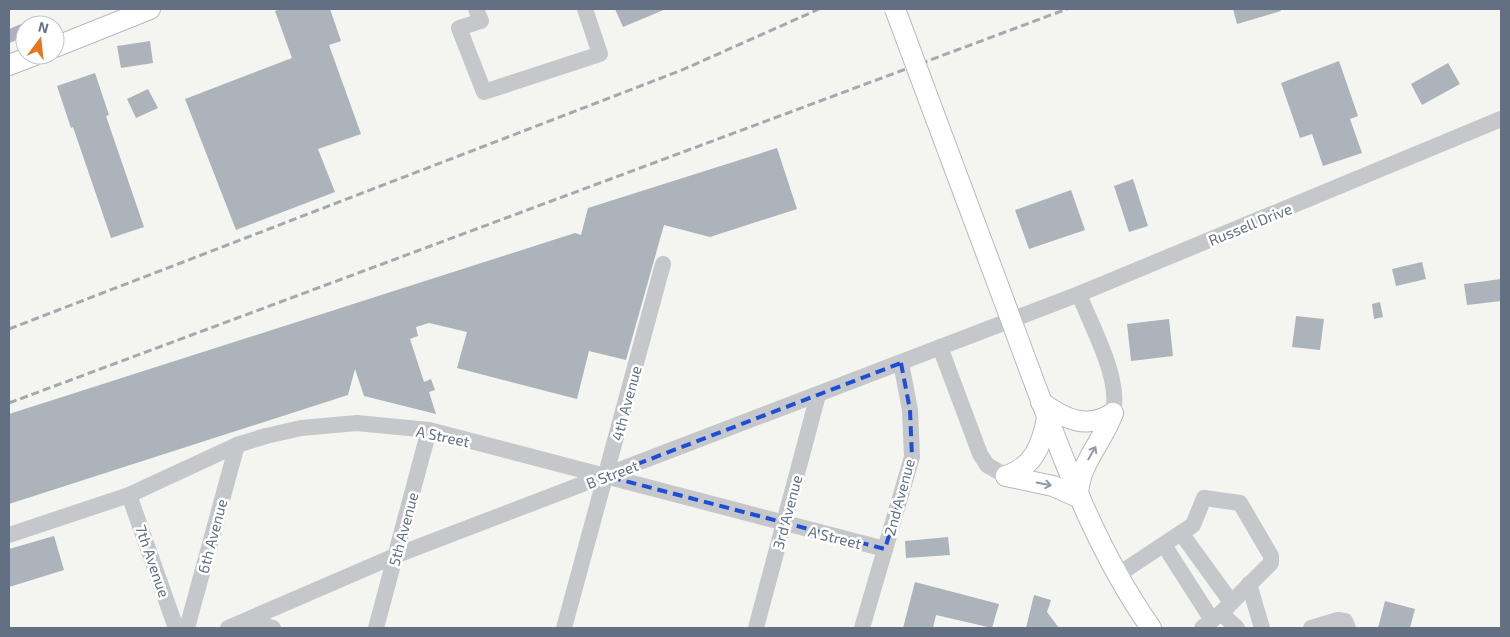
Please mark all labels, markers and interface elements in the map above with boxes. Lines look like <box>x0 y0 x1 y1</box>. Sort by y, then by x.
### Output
north arrow <box>15 15 65 65</box>
text: N <box>36 17 51 36</box>
street label: Russell Drive <box>1206 199 1294 249</box>
street label: 4th Avenue <box>607 364 645 442</box>
street label: A Street <box>415 422 472 450</box>
one-way arrow <box>1087 445 1097 460</box>
street label: B Street <box>583 456 641 492</box>
street label: 2nd Avenue <box>880 457 918 537</box>
street label: 3rd Avenue <box>768 473 806 551</box>
one-way arrow <box>1036 480 1052 490</box>
street label: 5th Avenue <box>385 490 421 568</box>
street label: 6th Avenue <box>193 497 231 575</box>
street label: 7th Avenue <box>132 522 174 600</box>
street label: A Street <box>807 522 864 552</box>

